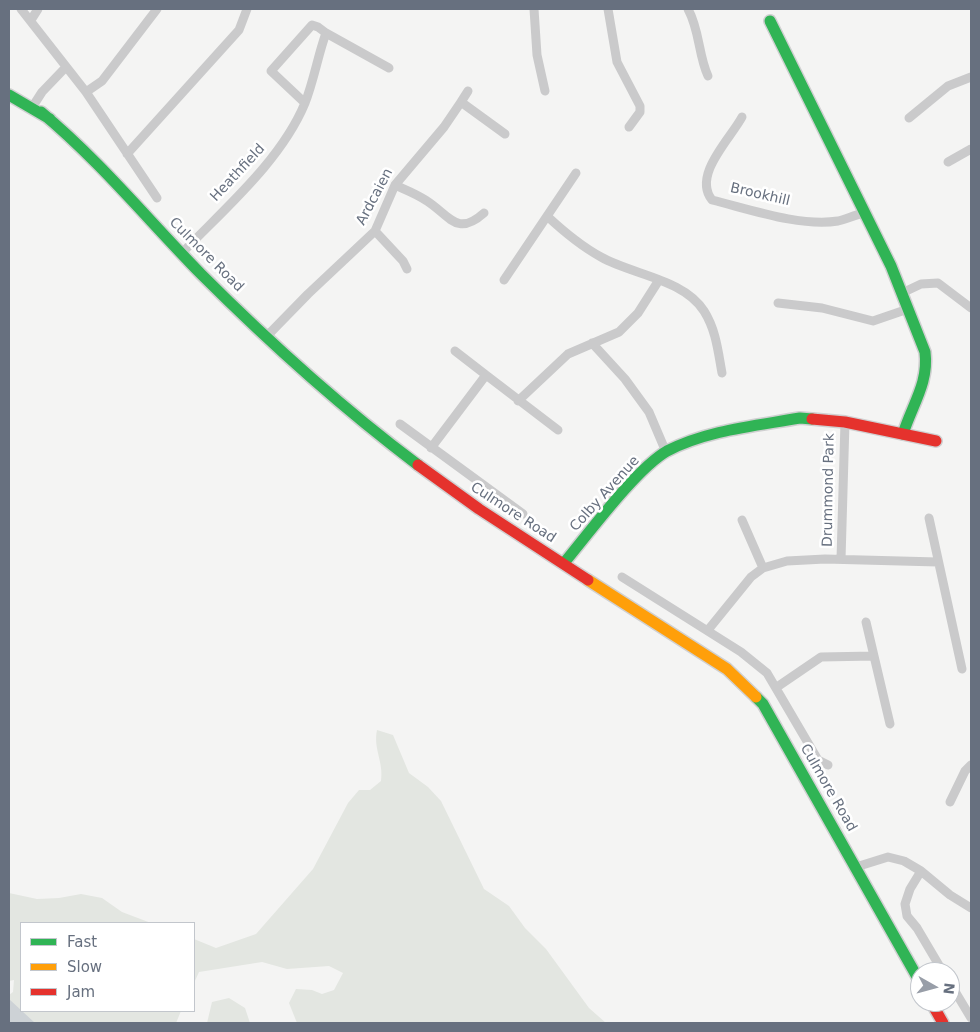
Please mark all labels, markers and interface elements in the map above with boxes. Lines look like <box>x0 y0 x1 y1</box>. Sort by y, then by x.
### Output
street label: Heathfield <box>207 141 269 205</box>
street label: Ardcaien <box>353 166 397 228</box>
street label: Brookhill <box>728 180 792 210</box>
street label: Culmore Road <box>165 214 247 296</box>
street label: Drummond Park <box>820 433 838 547</box>
street label: Colby Avenue <box>567 453 643 535</box>
street label: Culmore Road <box>467 479 559 547</box>
street label: Culmore Road <box>796 741 860 835</box>
legend <box>20 922 195 1012</box>
text: Fast <box>67 933 97 951</box>
text: Slow <box>67 958 102 976</box>
north arrow <box>910 962 960 1012</box>
text: N <box>940 982 958 995</box>
text: Jam <box>67 983 95 1001</box>

